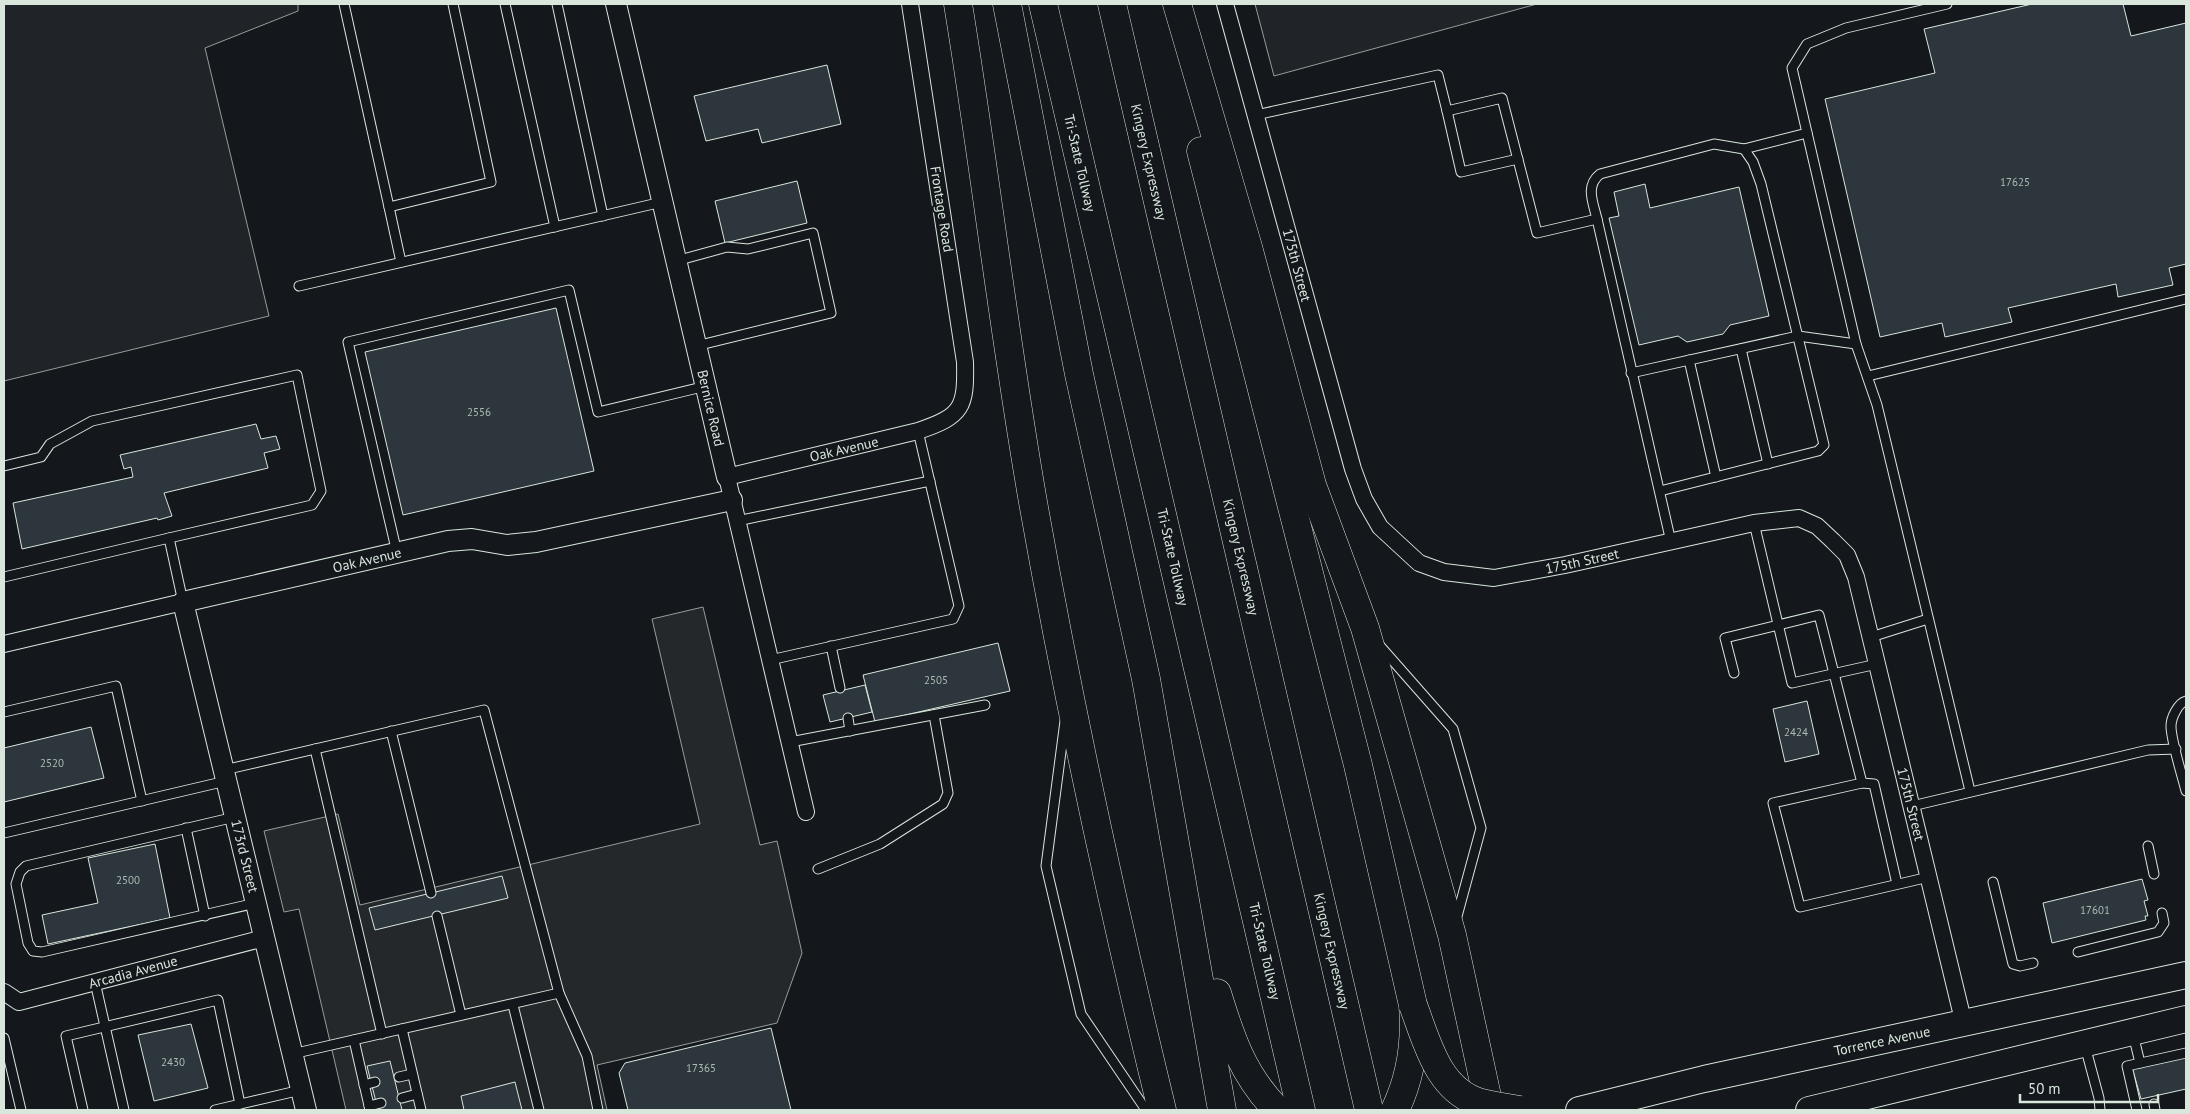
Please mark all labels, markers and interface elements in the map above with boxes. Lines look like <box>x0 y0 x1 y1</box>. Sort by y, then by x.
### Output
street label: Kingery Expressway <box>1127 102 1171 222</box>
street label: Tri-State Tollway <box>1060 113 1100 214</box>
street label: Frontage Road <box>926 165 958 253</box>
house number: 17625 <box>2000 175 2030 189</box>
street label: 175th Street <box>1279 227 1315 304</box>
street label: Bernice Road <box>693 368 729 448</box>
house number: 2556 <box>467 405 491 419</box>
street label: Oak Avenue <box>808 432 880 466</box>
street label: Kingery Expressway <box>1219 497 1263 617</box>
street label: Tri-State Tollway <box>1153 507 1193 608</box>
street label: Oak Avenue <box>331 543 403 577</box>
street label: 175th Street <box>1544 544 1621 578</box>
house number: 2505 <box>924 673 948 687</box>
house number: 2424 <box>1784 725 1808 739</box>
house number: 2520 <box>40 756 64 770</box>
street label: 175th Street <box>1893 766 1929 843</box>
street label: 173rd Street <box>227 818 263 895</box>
house number: 2500 <box>116 873 140 887</box>
street label: Kingery Expressway <box>1310 891 1354 1011</box>
street label: Tri-State Tollway <box>1245 901 1285 1002</box>
house number: 17601 <box>2080 903 2110 917</box>
street label: Arcadia Avenue <box>87 951 179 993</box>
street label: Torrence Avenue <box>1832 1022 1932 1060</box>
house number: 2430 <box>161 1055 185 1069</box>
house number: 17365 <box>686 1061 716 1075</box>
scale bar <box>2020 1072 2158 1104</box>
text: 50 m <box>2028 1079 2061 1098</box>

